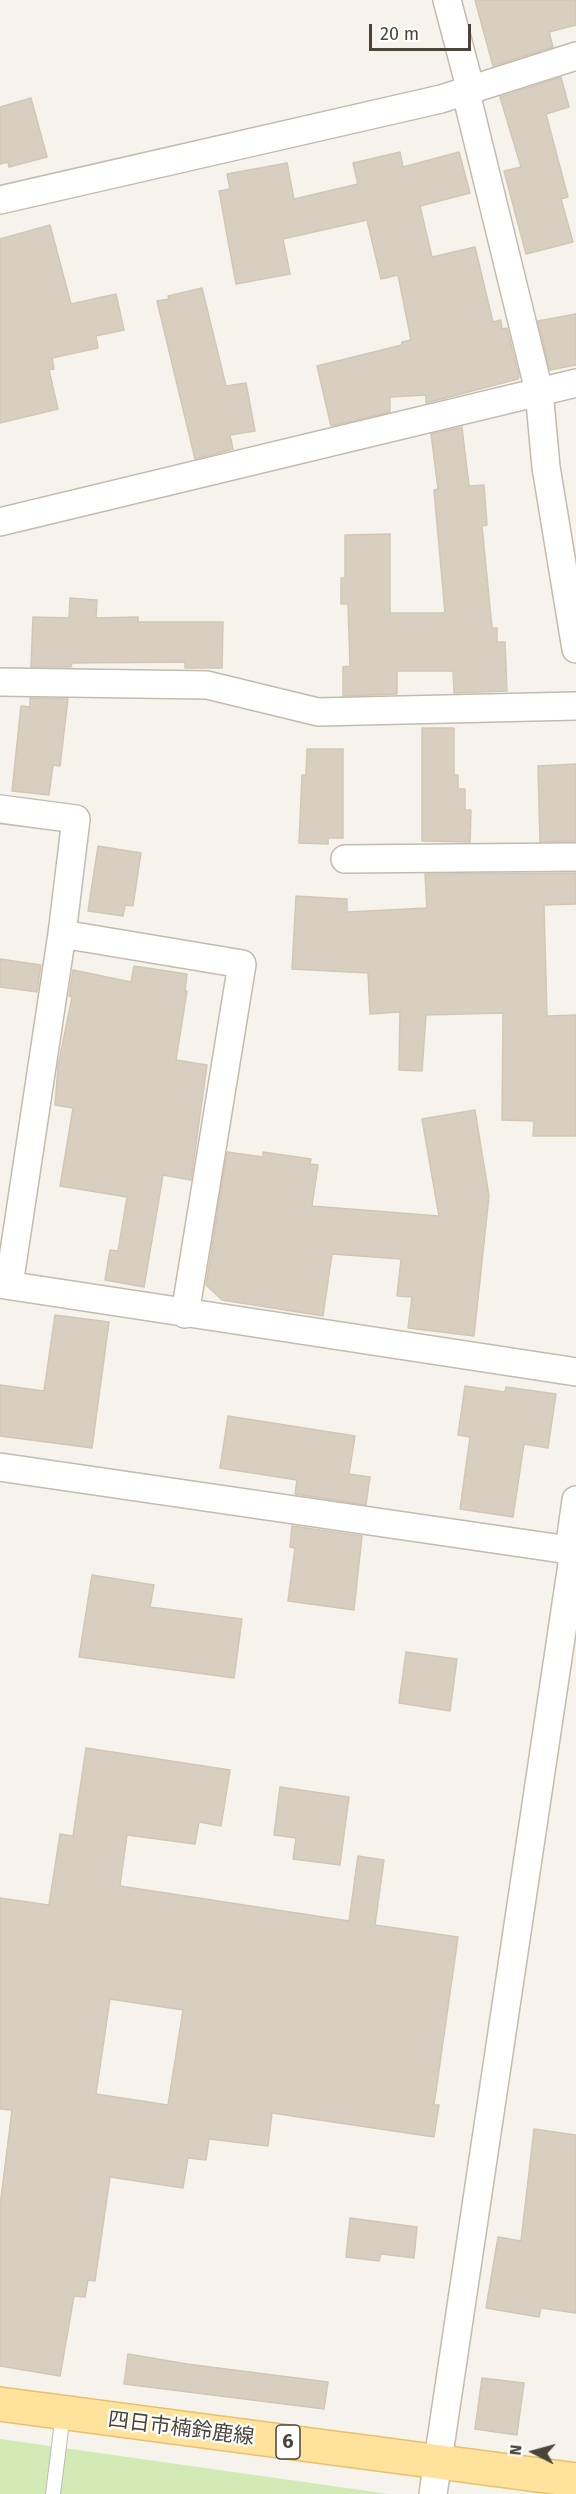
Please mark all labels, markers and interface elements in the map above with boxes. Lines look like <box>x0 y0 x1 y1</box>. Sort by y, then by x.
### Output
scale bar <box>372 12 474 50</box>
text: 20 m <box>380 23 419 45</box>
street label: 四日市楠鈴鹿線 <box>107 2408 255 2450</box>
north arrow <box>504 2422 564 2482</box>
road number: 6 <box>276 2425 300 2459</box>
text: N <box>506 2444 526 2456</box>

